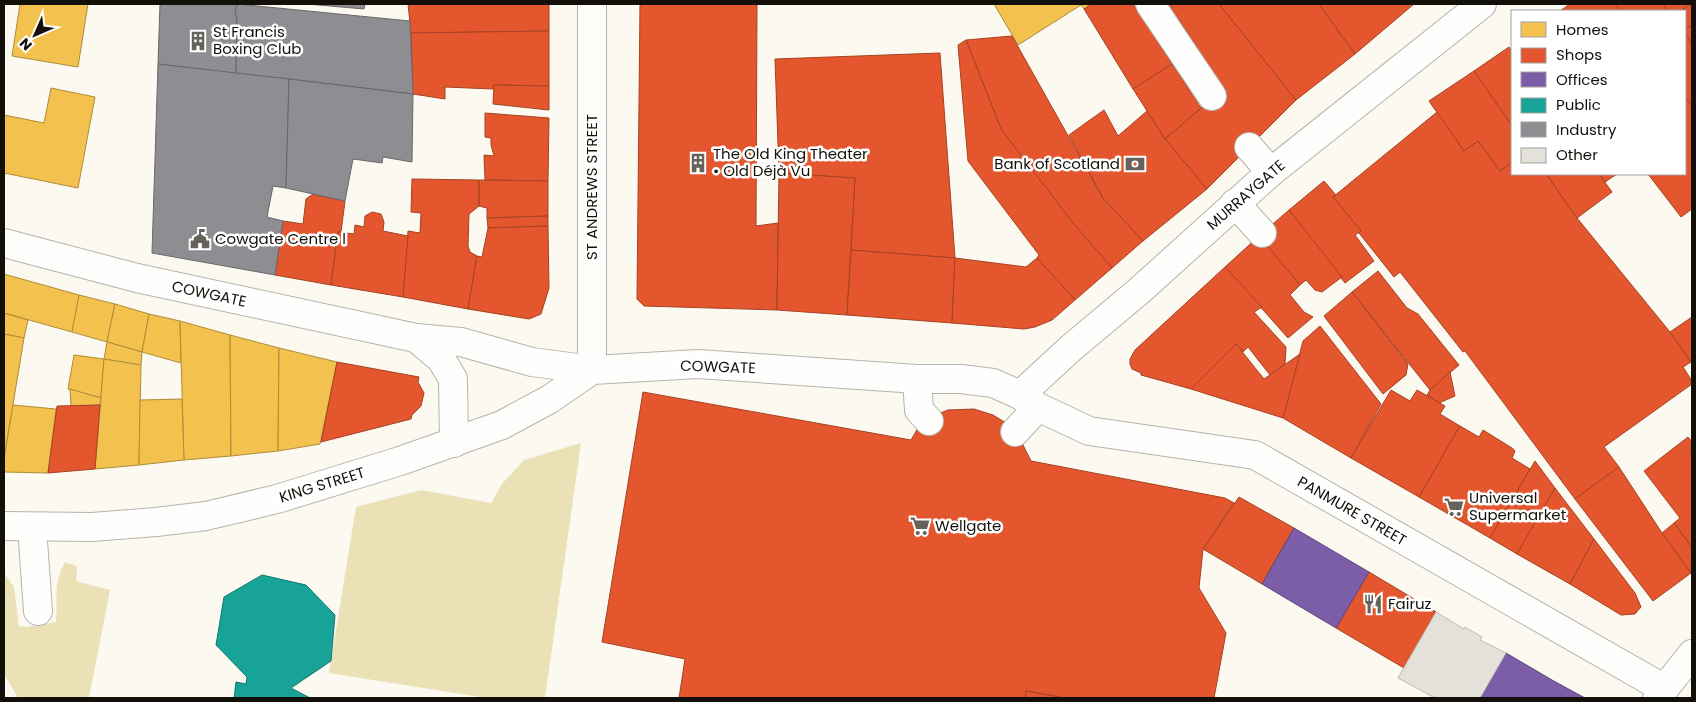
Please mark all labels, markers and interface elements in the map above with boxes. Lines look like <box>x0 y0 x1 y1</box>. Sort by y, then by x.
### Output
north arrow <box>10 10 60 60</box>
legend <box>1511 10 1686 175</box>
text: Homes <box>1556 19 1609 40</box>
place label: St Francis Boxing Club <box>213 21 301 59</box>
building icon: St Francis Boxing Club <box>187 30 209 52</box>
text: N <box>15 33 37 55</box>
text: Shops <box>1556 44 1602 65</box>
text: Offices <box>1556 69 1608 90</box>
text: Public <box>1556 94 1601 115</box>
street label: ST ANDREWS STREET <box>581 114 602 260</box>
text: Industry <box>1556 119 1617 140</box>
place label: The Old King Theater • Old Déjà Vu <box>713 143 868 181</box>
text: Other <box>1556 144 1598 165</box>
building icon: The Old King Theater • Old Déjà Vu <box>687 152 709 174</box>
place label: Bank of Scotland <box>994 153 1120 174</box>
bank icon: Bank of Scotland <box>1124 153 1146 175</box>
street label: MURRAYGATE <box>1202 155 1289 235</box>
public building icon: Cowgate Centre l <box>189 228 211 250</box>
place label: Cowgate Centre l <box>215 228 346 249</box>
street label: COWGATE <box>170 275 248 312</box>
street label: COWGATE <box>680 355 756 378</box>
street label: KING STREET <box>276 462 367 507</box>
street label: PANMURE STREET <box>1294 471 1411 550</box>
place label: Universal Supermarket <box>1469 487 1566 525</box>
supermarket icon: Universal Supermarket <box>1443 496 1465 518</box>
supermarket icon: Wellgate <box>909 515 931 537</box>
place label: Wellgate <box>935 515 1001 536</box>
restaurant icon: Fairuz <box>1362 593 1384 615</box>
place label: Fairuz <box>1388 593 1432 614</box>

